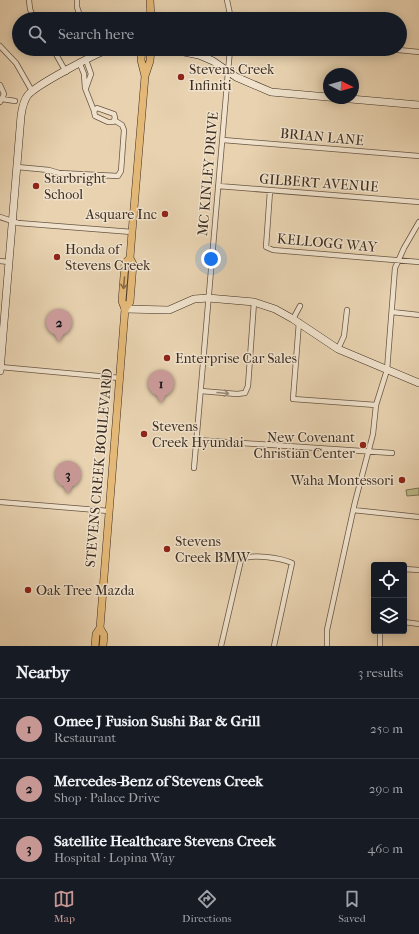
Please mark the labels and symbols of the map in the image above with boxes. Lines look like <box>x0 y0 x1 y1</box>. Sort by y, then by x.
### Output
place label: Stevens Creek Infiniti <box>189 61 275 94</box>
north arrow <box>323 68 359 104</box>
marker: Stevens Creek Infiniti <box>176 72 186 82</box>
street label: MC KINLEY DRIVE <box>194 111 222 237</box>
street label: BRIAN LANE <box>279 125 365 149</box>
place label: Starbright School <box>44 170 106 203</box>
street label: GILBERT AVENUE <box>259 170 380 196</box>
marker: Starbright School <box>31 181 41 191</box>
place label: Asquare Inc <box>85 206 157 223</box>
marker: Asquare Inc <box>160 209 170 219</box>
street label: KELLOGG WAY <box>276 230 378 256</box>
place label: Honda of Stevens Creek <box>65 241 151 274</box>
your location <box>201 249 221 269</box>
marker: Honda of Stevens Creek <box>52 252 62 262</box>
one-way arrow <box>120 276 127 289</box>
pin: 2 <box>46 309 72 342</box>
place label: Enterprise Car Sales <box>175 350 297 367</box>
marker: Enterprise Car Sales <box>162 353 172 363</box>
street label: STEVENS CREEK BOULEVARD <box>82 368 116 568</box>
pin: 1 <box>148 370 174 403</box>
one-way arrow <box>216 389 229 397</box>
place label: Stevens Creek Hyundai <box>152 418 244 451</box>
marker: Stevens Creek Hyundai <box>139 429 149 439</box>
place label: New Covenant Christian Center <box>253 429 355 462</box>
marker: New Covenant Christian Center <box>358 440 368 450</box>
pin: 3 <box>55 461 81 494</box>
place label: Waha Montessori <box>289 472 394 489</box>
marker: Waha Montessori <box>397 475 407 485</box>
place label: Stevens Creek BMW <box>175 533 251 566</box>
marker: Stevens Creek BMW <box>162 544 172 554</box>
place label: Oak Tree Mazda <box>36 582 135 599</box>
marker: Oak Tree Mazda <box>23 585 33 595</box>

